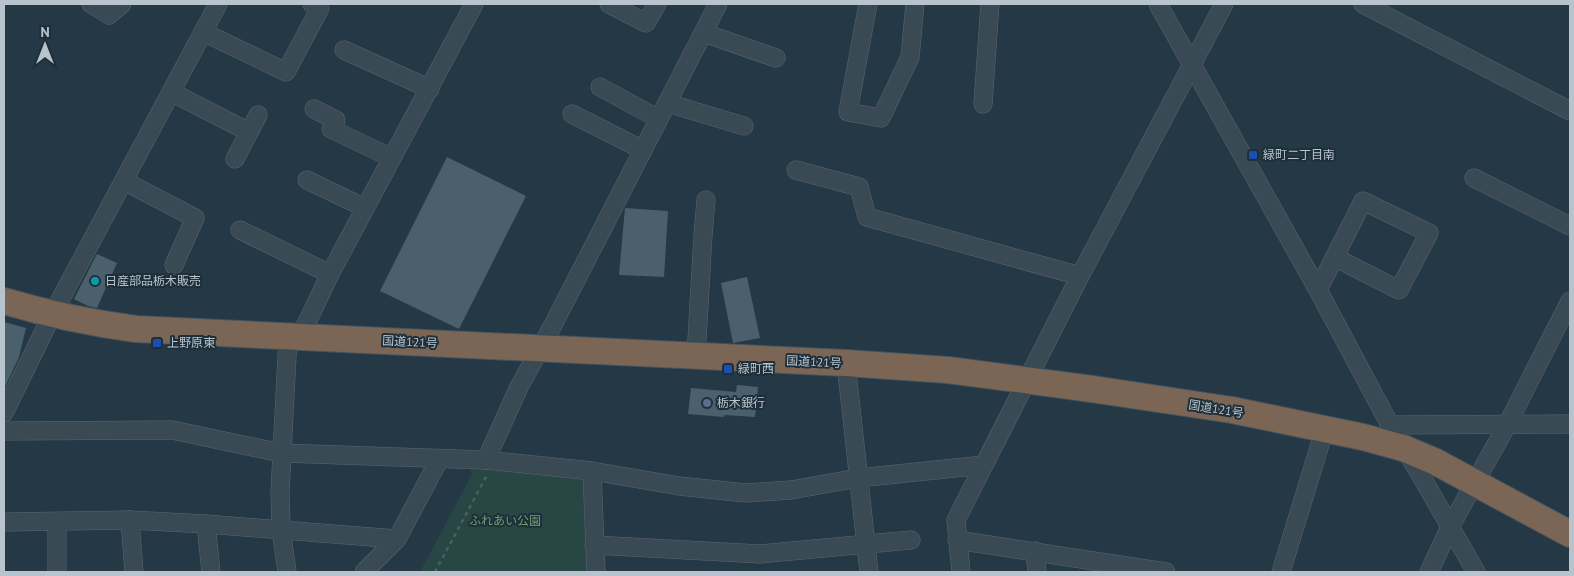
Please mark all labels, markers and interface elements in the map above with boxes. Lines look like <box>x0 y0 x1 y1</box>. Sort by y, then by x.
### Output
north arrow <box>20 20 70 70</box>
text: N <box>40 23 50 41</box>
place label: 緑町二丁目南 <box>1263 147 1335 162</box>
marker: 緑町二丁目南 <box>1247 149 1259 161</box>
place label: 日産部品栃木販売 <box>105 273 201 288</box>
marker: 日産部品栃木販売 <box>89 275 101 287</box>
street label: 国道121号 <box>382 333 438 350</box>
place label: 上野原東 <box>167 335 215 350</box>
marker: 上野原東 <box>151 337 163 349</box>
street label: 国道121号 <box>786 353 842 370</box>
place label: 緑町西 <box>738 361 774 376</box>
marker: 緑町西 <box>722 363 734 375</box>
place label: 栃木銀行 <box>717 395 765 410</box>
marker: 栃木銀行 <box>701 397 713 409</box>
street label: 国道121号 <box>1187 397 1245 420</box>
park label: ふれあい公園 <box>469 513 541 528</box>

